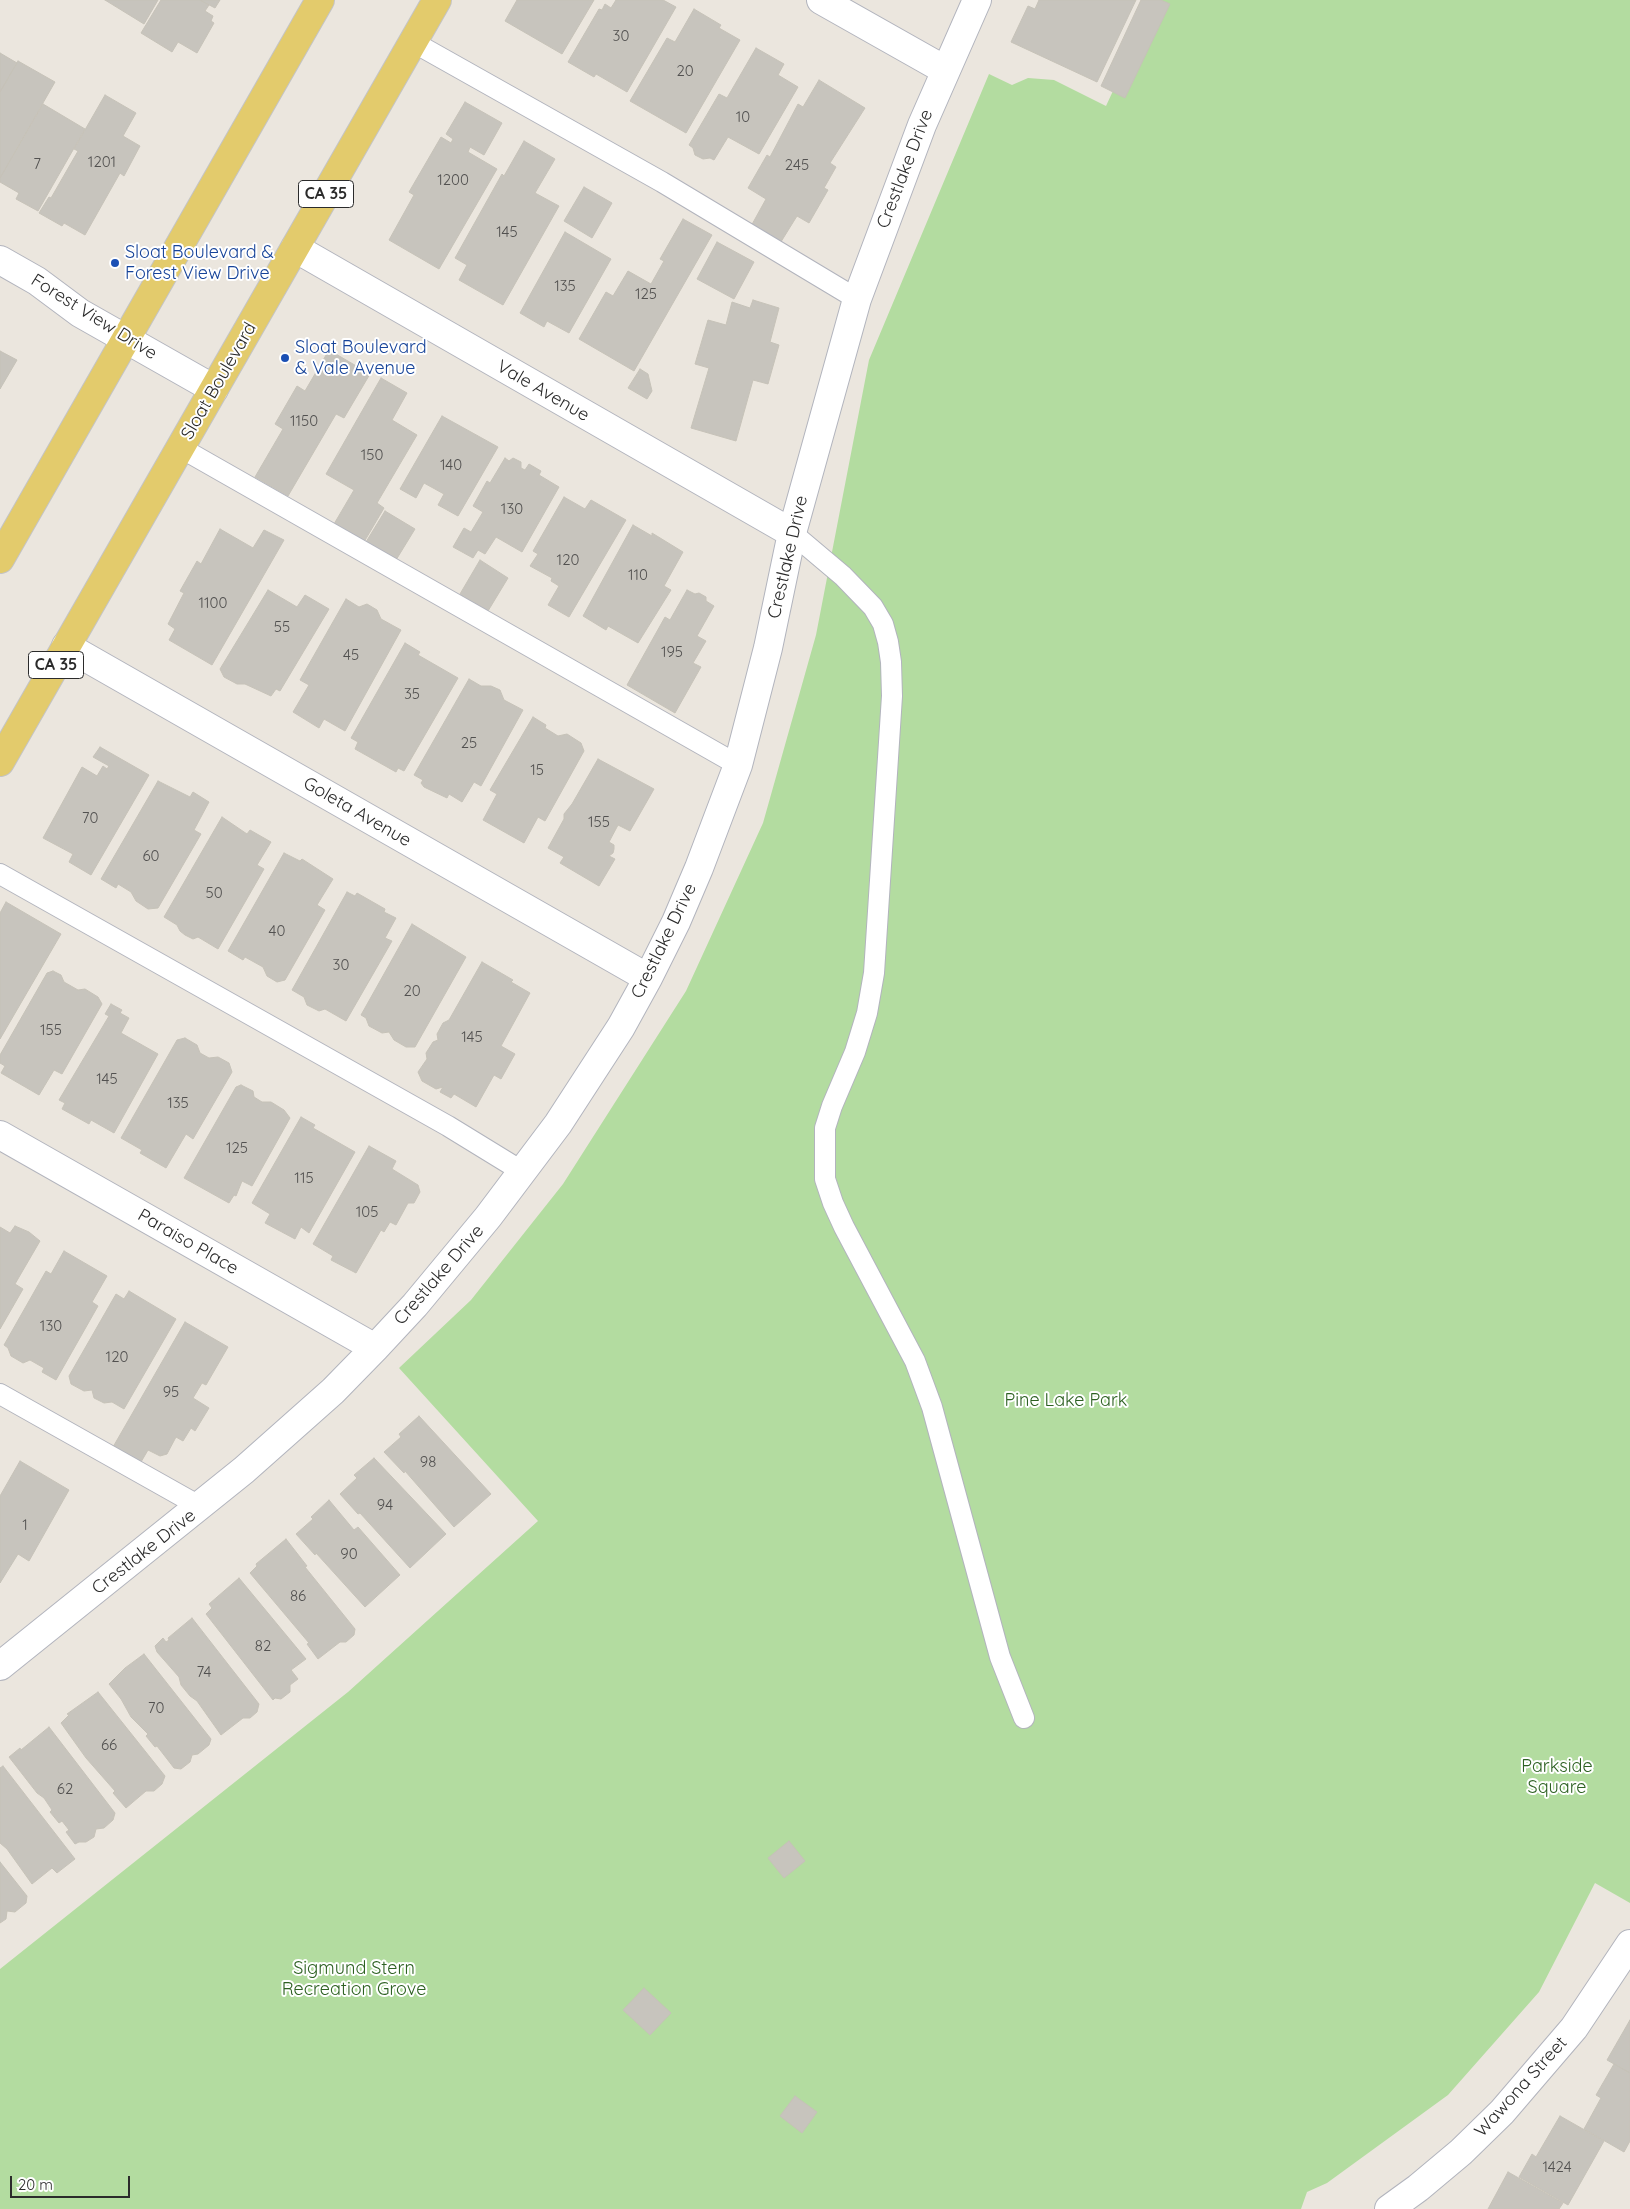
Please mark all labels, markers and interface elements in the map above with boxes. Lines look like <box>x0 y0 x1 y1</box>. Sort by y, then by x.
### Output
house number: 30 <box>613 27 629 45</box>
house number: 20 <box>676 62 694 80</box>
street label: Crestlake Drive <box>872 106 938 232</box>
house number: 10 <box>736 108 750 126</box>
house number: 1201 <box>88 153 116 171</box>
house number: 7 <box>33 155 41 173</box>
house number: 245 <box>785 156 809 174</box>
house number: 1200 <box>437 171 469 189</box>
road number: CA 35 <box>298 180 354 208</box>
house number: 145 <box>496 223 518 241</box>
place label: Sloat Boulevard & Forest View Drive <box>125 242 274 284</box>
marker: Sloat Boulevard & Forest View Drive <box>109 257 121 269</box>
street label: Forest View Drive <box>27 269 161 365</box>
house number: 135 <box>554 277 576 295</box>
house number: 125 <box>635 285 657 303</box>
street label: Sloat Boulevard <box>177 319 261 443</box>
place label: Sloat Boulevard & Vale Avenue <box>295 337 427 379</box>
marker: Sloat Boulevard & Vale Avenue <box>279 352 291 364</box>
street label: Vale Avenue <box>493 356 593 426</box>
house number: 1150 <box>290 412 318 430</box>
house number: 150 <box>361 446 383 464</box>
house number: 140 <box>440 456 462 474</box>
street label: Crestlake Drive <box>763 493 813 621</box>
house number: 130 <box>501 500 523 518</box>
house number: 120 <box>557 551 579 569</box>
house number: 110 <box>628 566 648 584</box>
house number: 1100 <box>199 594 227 612</box>
house number: 55 <box>274 618 290 636</box>
house number: 195 <box>661 643 683 661</box>
house number: 45 <box>343 646 359 664</box>
road number: CA 35 <box>28 652 84 678</box>
house number: 35 <box>404 685 420 703</box>
house number: 25 <box>461 734 477 752</box>
house number: 15 <box>530 761 544 779</box>
street label: Goleta Avenue <box>299 772 415 852</box>
house number: 70 <box>82 809 98 827</box>
house number: 155 <box>588 813 610 831</box>
house number: 60 <box>143 847 159 865</box>
street label: Crestlake Drive <box>627 880 701 1002</box>
house number: 50 <box>205 884 223 902</box>
house number: 40 <box>269 922 285 940</box>
house number: 30 <box>333 956 349 974</box>
house number: 20 <box>403 982 421 1000</box>
house number: 155 <box>40 1021 62 1039</box>
house number: 145 <box>461 1028 483 1046</box>
house number: 145 <box>96 1070 118 1088</box>
house number: 135 <box>167 1094 189 1112</box>
house number: 125 <box>226 1139 248 1157</box>
house number: 115 <box>294 1169 314 1187</box>
house number: 105 <box>356 1203 378 1221</box>
street label: Paraiso Place <box>134 1205 242 1279</box>
street label: Crestlake Drive <box>390 1220 488 1330</box>
house number: 130 <box>40 1317 62 1335</box>
house number: 120 <box>106 1348 128 1366</box>
house number: 95 <box>163 1383 179 1401</box>
park label: Pine Lake Park <box>1005 1390 1127 1412</box>
house number: 98 <box>420 1453 436 1471</box>
house number: 94 <box>377 1496 393 1514</box>
street label: Crestlake Drive <box>88 1505 200 1599</box>
house number: 1 <box>22 1516 28 1534</box>
house number: 90 <box>340 1545 358 1563</box>
house number: 86 <box>290 1587 306 1605</box>
house number: 82 <box>255 1637 271 1655</box>
house number: 74 <box>197 1663 211 1681</box>
house number: 70 <box>148 1699 164 1717</box>
house number: 66 <box>101 1736 117 1754</box>
park label: Parkside Square <box>1521 1756 1593 1798</box>
house number: 62 <box>57 1780 73 1798</box>
park label: Sigmund Stern Recreation Grove <box>282 1958 426 2000</box>
street label: Wawona Street <box>1470 2032 1572 2142</box>
house number: 1424 <box>1542 2158 1572 2176</box>
scale bar <box>12 2166 132 2198</box>
text: 20 m <box>18 2175 53 2194</box>

